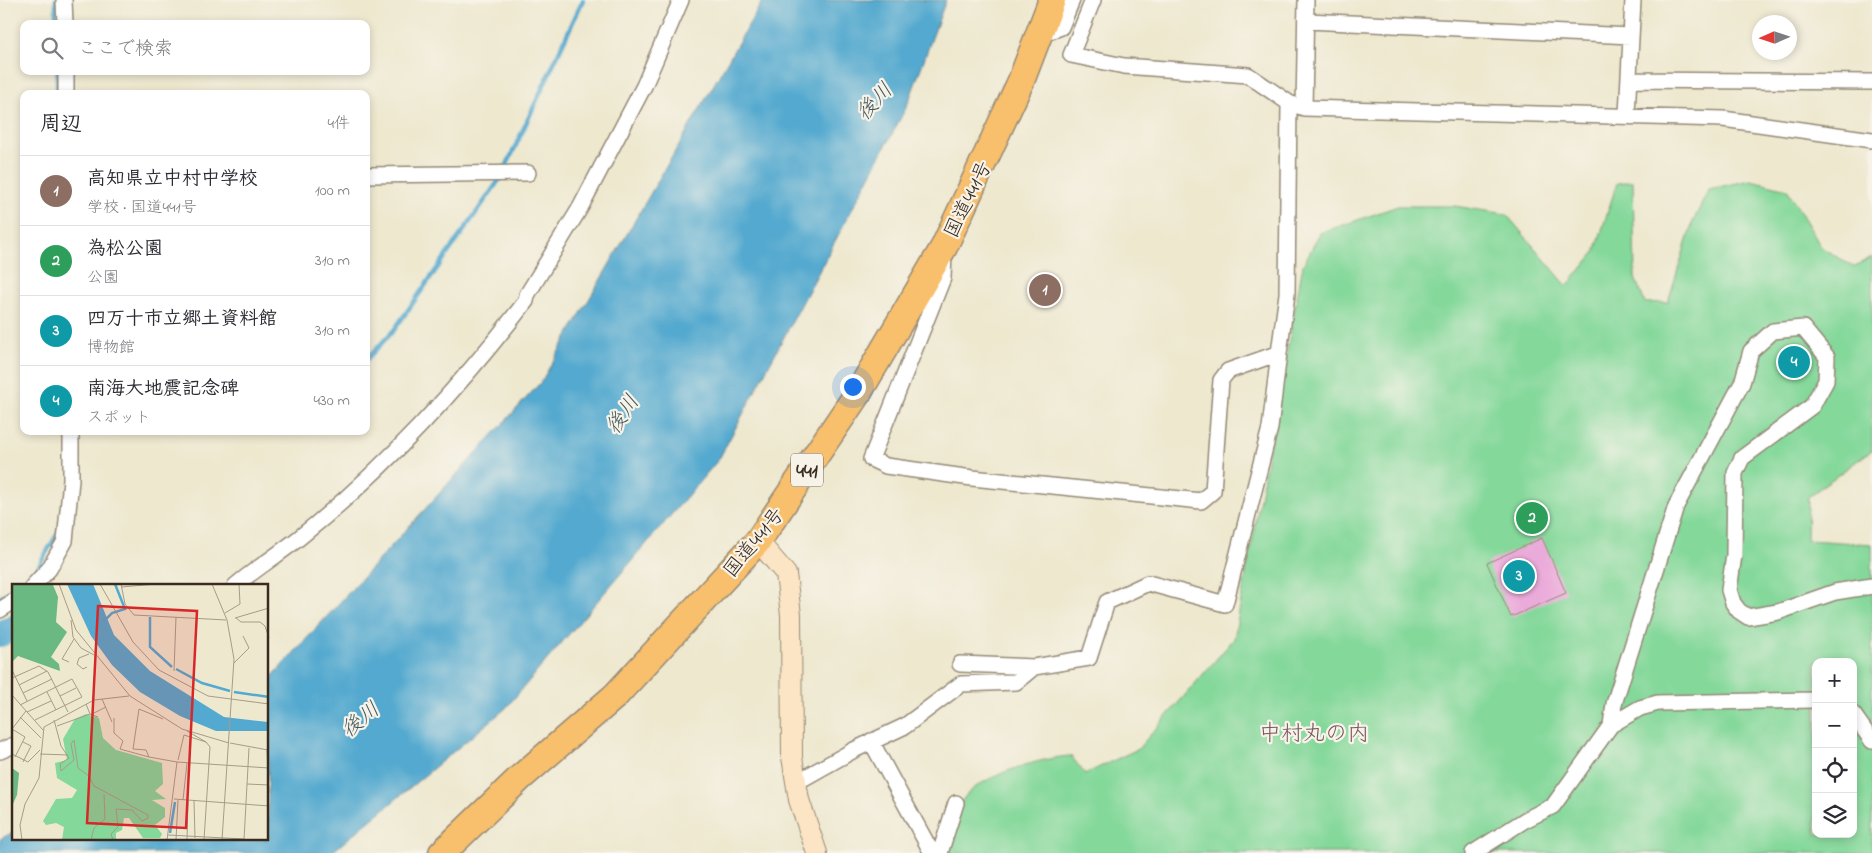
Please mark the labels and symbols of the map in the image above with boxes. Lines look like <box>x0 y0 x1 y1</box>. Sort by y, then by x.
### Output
north arrow <box>1752 15 1797 60</box>
water label: 後川 <box>850 77 901 128</box>
street label: 国道441号 <box>938 157 1000 244</box>
pin: 1 <box>1029 271 1061 309</box>
pin: 4 <box>1778 343 1810 381</box>
your location <box>840 374 866 400</box>
water label: 後川 <box>599 389 648 441</box>
road number: 441 <box>791 454 823 486</box>
pin: 2 <box>1516 499 1548 537</box>
street label: 国道441号 <box>718 502 792 585</box>
pin: 3 <box>1503 557 1535 595</box>
inset map <box>12 584 269 840</box>
water label: 後川 <box>335 696 387 745</box>
district label: 中村丸の内 <box>1259 719 1369 751</box>

